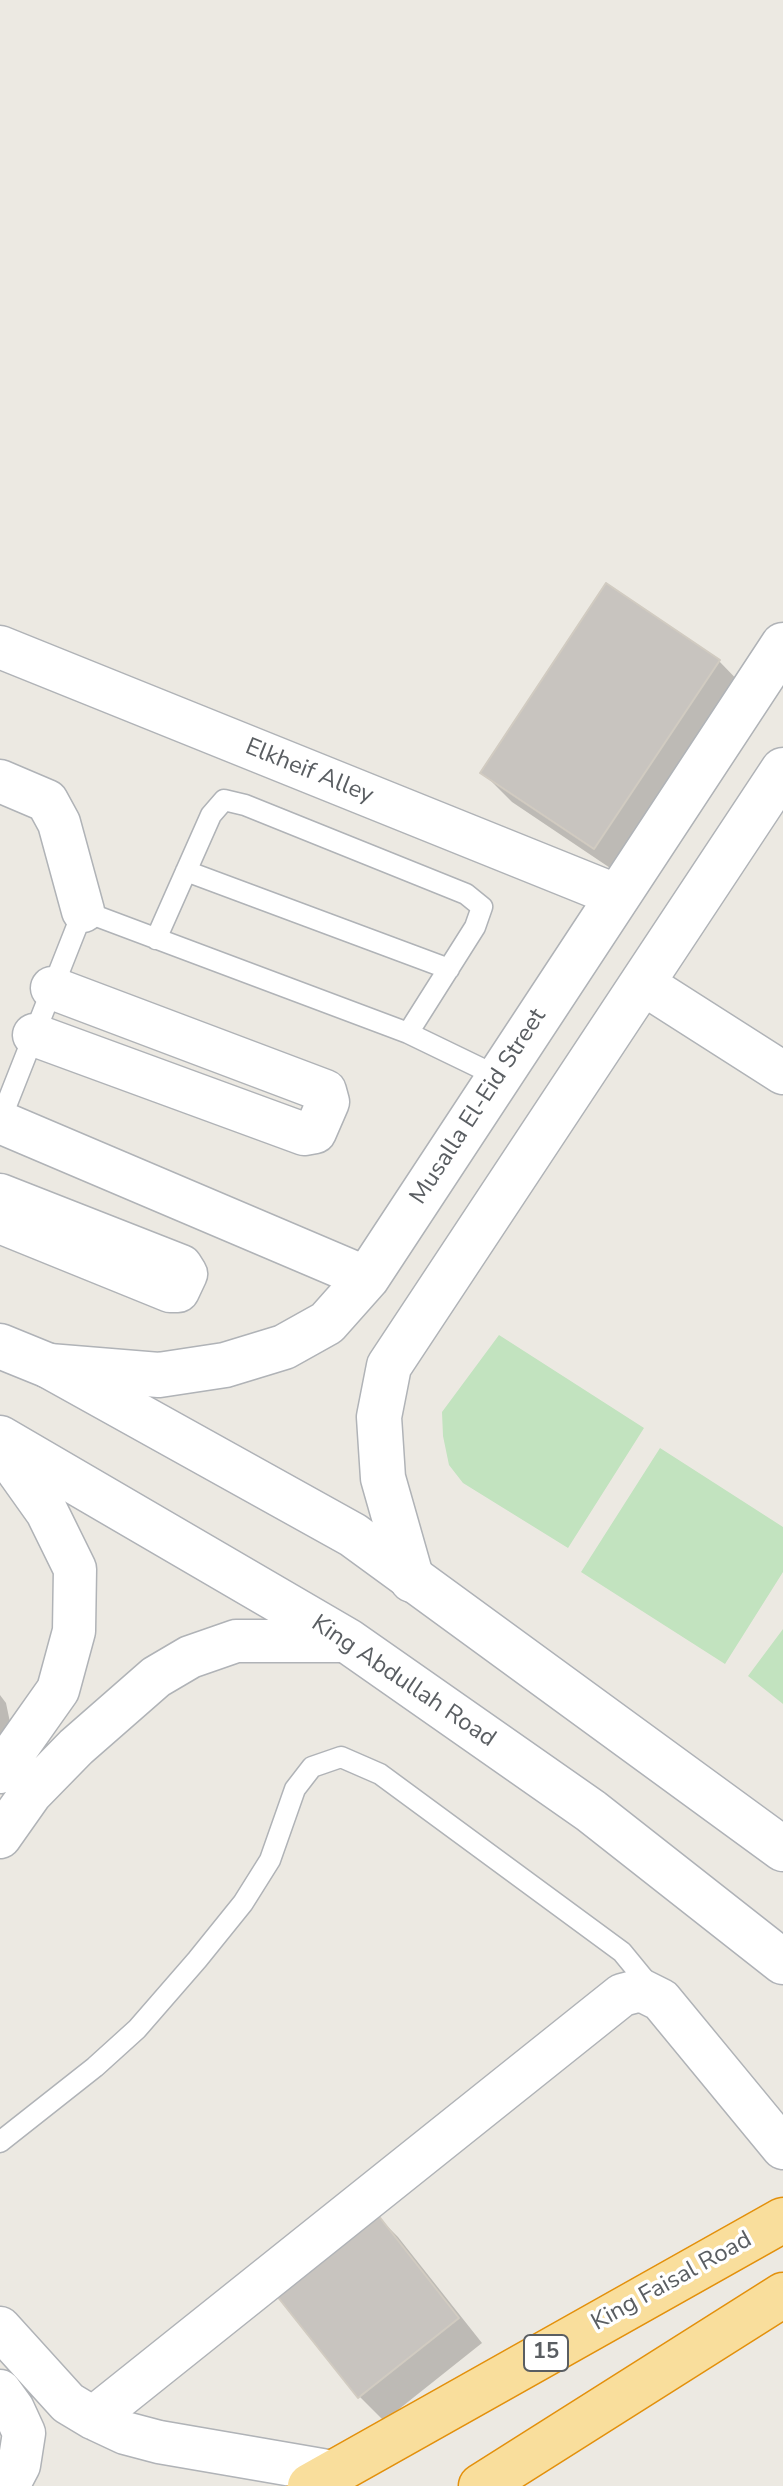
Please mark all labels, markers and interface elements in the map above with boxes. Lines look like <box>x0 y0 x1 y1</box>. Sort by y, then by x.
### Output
street label: Elkheif Alley <box>241 733 377 811</box>
street label: Musalla El-Eid Street <box>405 1004 553 1210</box>
street label: King Abdullah Road <box>305 1610 501 1754</box>
street label: King Faisal Road <box>587 2226 757 2338</box>
road number: 15 <box>524 2335 568 2371</box>

